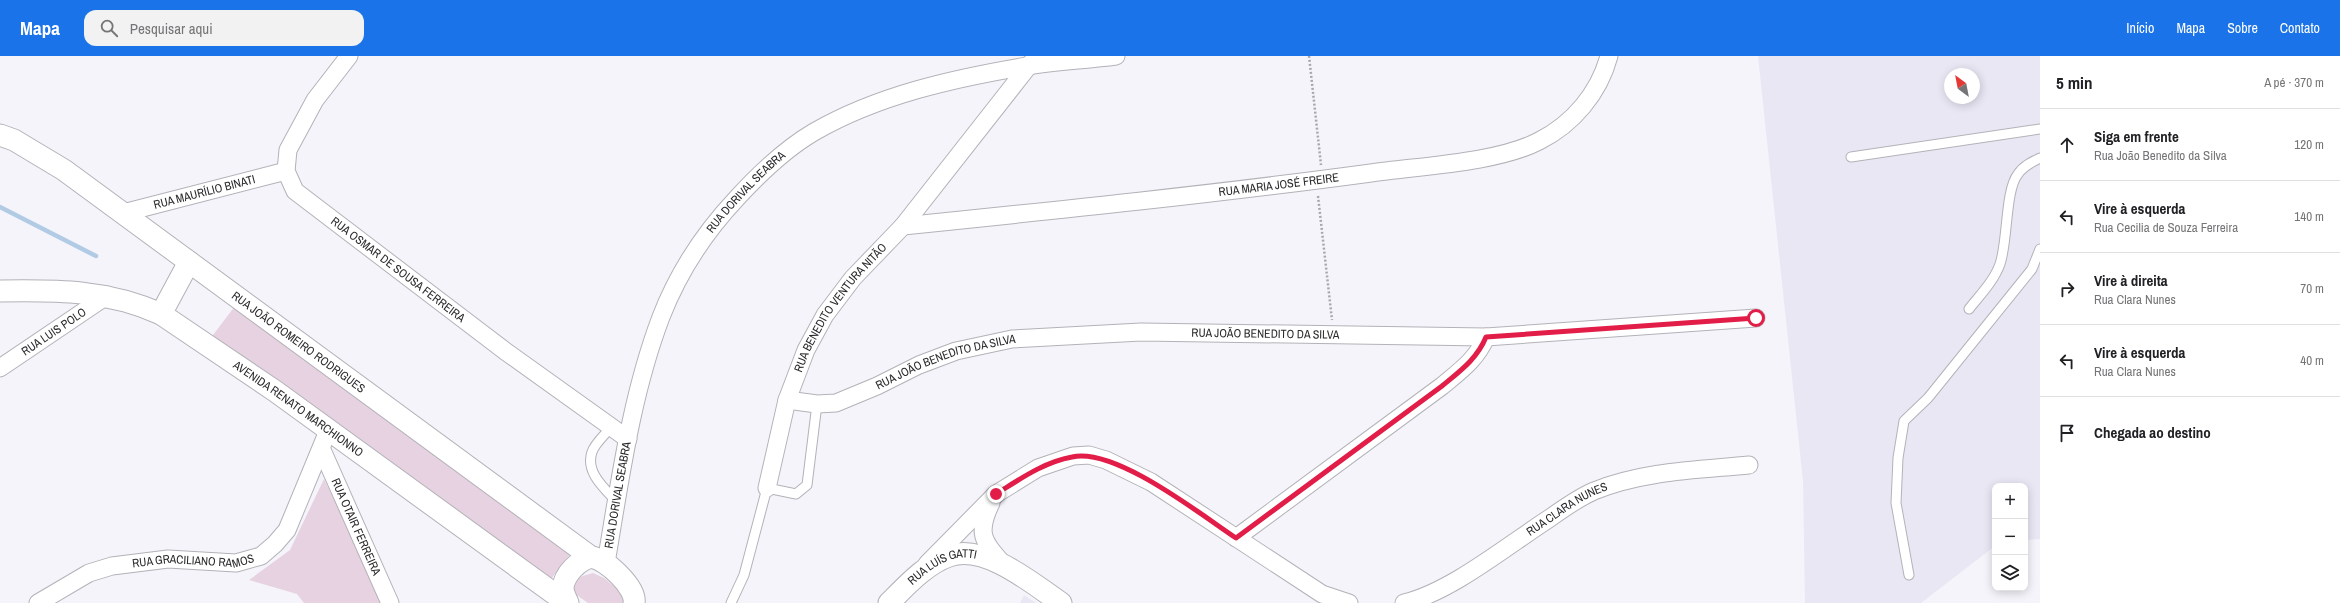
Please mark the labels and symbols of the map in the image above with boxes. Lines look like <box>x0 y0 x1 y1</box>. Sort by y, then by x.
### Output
north arrow <box>1944 68 1980 104</box>
street label: RUA DORIVAL SEABRA <box>703 147 789 236</box>
street label: RUA MARIA JOSÉ FREIRE <box>1218 169 1340 200</box>
street label: RUA MAURÍLIO BINATI <box>152 171 257 213</box>
street label: RUA OSMAR DE SOUSA FERREIRA <box>328 213 469 326</box>
street label: RUA BENEDITO VENTURA NITÃO <box>790 240 890 374</box>
street label: RUA JOÃO ROMEIRO RODRIGUES <box>228 288 369 397</box>
street label: RUA LUIS POLO <box>18 304 90 359</box>
route start <box>1747 309 1765 327</box>
street label: RUA JOÃO BENEDITO DA SILVA <box>1191 325 1340 343</box>
street label: RUA JOÃO BENEDITO DA SILVA <box>873 331 1016 393</box>
street label: AVENIDA RENATO MARCHIONNO <box>229 357 367 461</box>
street label: RUA DORIVAL SEABRA <box>601 440 635 550</box>
street label: RUA OTAIR FERREIRA <box>327 476 385 578</box>
street label: RUA CLARA NUNES <box>1523 478 1610 540</box>
route end <box>987 485 1005 503</box>
street label: RUA LUÍS GATTI <box>904 545 978 588</box>
street label: RUA GRACILIANO RAMOS <box>131 550 256 572</box>

